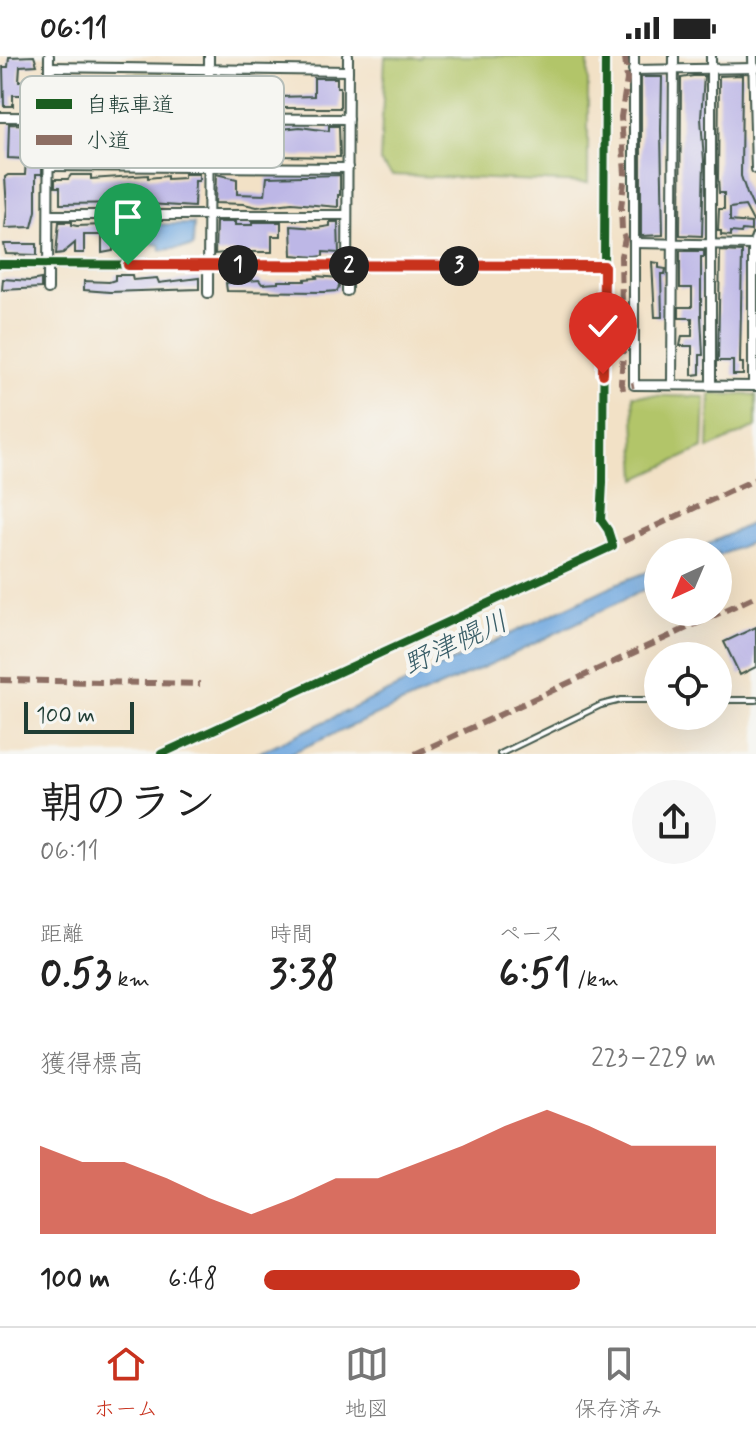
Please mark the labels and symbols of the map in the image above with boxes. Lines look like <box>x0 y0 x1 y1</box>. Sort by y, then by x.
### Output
legend <box>20 76 284 168</box>
text: 自転車道 <box>86 92 174 120</box>
text: 小道 <box>86 128 130 156</box>
pin <box>94 183 162 265</box>
pin: 1 <box>218 245 258 285</box>
pin: 2 <box>329 246 369 286</box>
pin: 3 <box>439 246 479 286</box>
pin <box>569 292 637 374</box>
north arrow <box>644 538 732 626</box>
water label: 野津幌川 <box>397 604 515 685</box>
scale bar <box>24 698 134 734</box>

